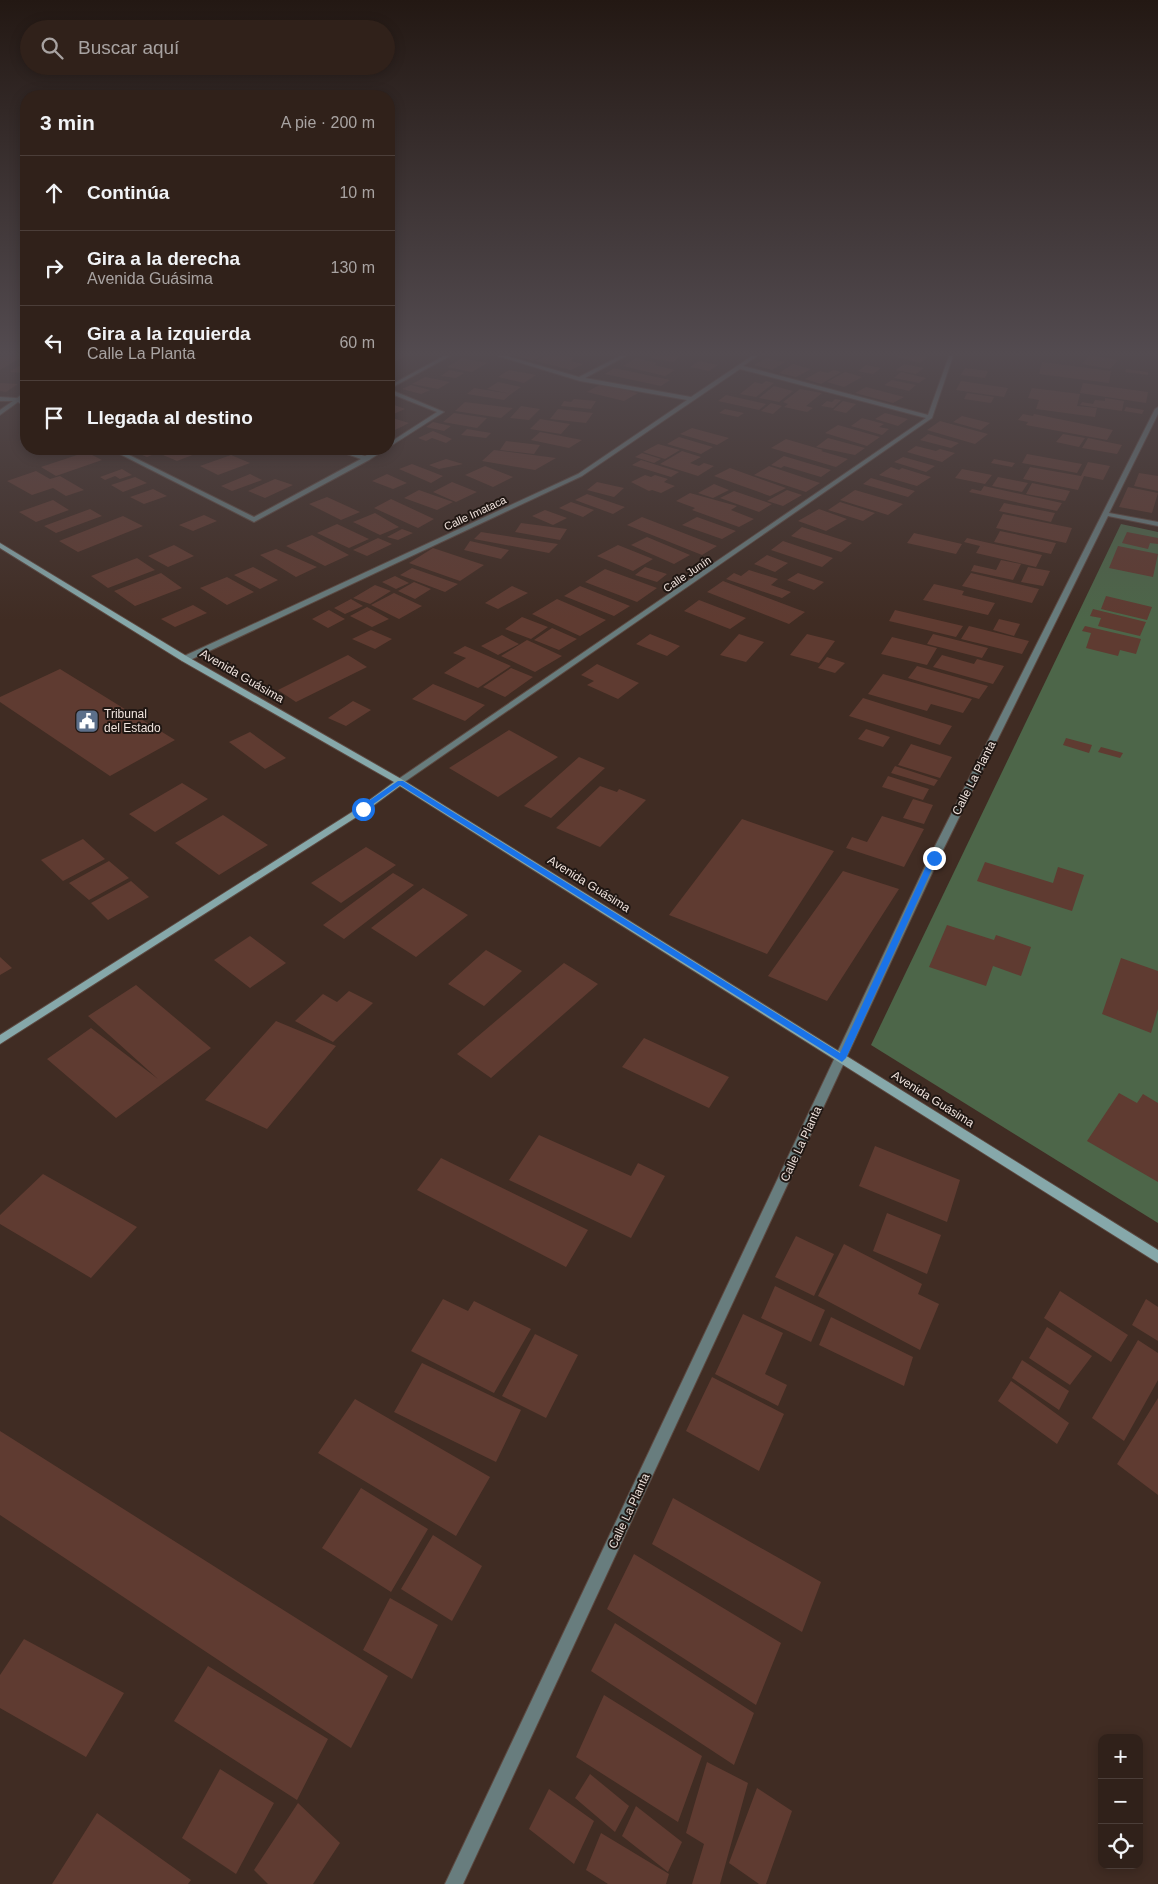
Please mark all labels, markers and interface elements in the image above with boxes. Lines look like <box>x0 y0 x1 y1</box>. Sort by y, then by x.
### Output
search box <box>20 20 395 75</box>
icon: search <box>38 34 66 62</box>
text: Buscar aquí <box>78 37 179 58</box>
text: 3 min <box>40 111 95 134</box>
text: A pie · 200 m <box>281 114 375 131</box>
icon: ahead <box>40 179 68 207</box>
text: Continúa <box>87 182 169 203</box>
text: 10 m <box>339 184 375 201</box>
text: Gira a la derecha <box>87 248 240 269</box>
icon: right <box>40 254 68 282</box>
text: 130 m <box>331 259 375 276</box>
text: Avenida Guásima <box>87 270 213 287</box>
text: Gira a la izquierda <box>87 323 251 344</box>
icon: left <box>40 329 68 357</box>
text: 60 m <box>339 334 375 351</box>
text: Calle La Planta <box>87 345 196 362</box>
icon: arrive <box>40 404 68 432</box>
text: Llegada al destino <box>87 407 253 428</box>
street label: Calle Imataca <box>442 493 509 533</box>
street label: Calle Junín <box>661 554 713 594</box>
street label: Avenida Guásima <box>198 646 287 706</box>
place label: Tribunal del Estado <box>104 707 161 735</box>
public building icon: Tribunal del Estado <box>74 708 100 734</box>
street label: Calle La Planta <box>949 738 999 817</box>
route start <box>352 798 375 821</box>
route end <box>923 847 946 870</box>
street label: Avenida Guásima <box>545 853 633 915</box>
street label: Avenida Guásima <box>889 1068 977 1130</box>
street label: Calle La Planta <box>777 1104 825 1184</box>
street label: Calle La Planta <box>605 1471 653 1551</box>
map controls <box>1098 1734 1143 1869</box>
button: + <box>1098 1734 1143 1779</box>
button: − <box>1098 1779 1143 1824</box>
button: locate <box>1098 1824 1143 1869</box>

